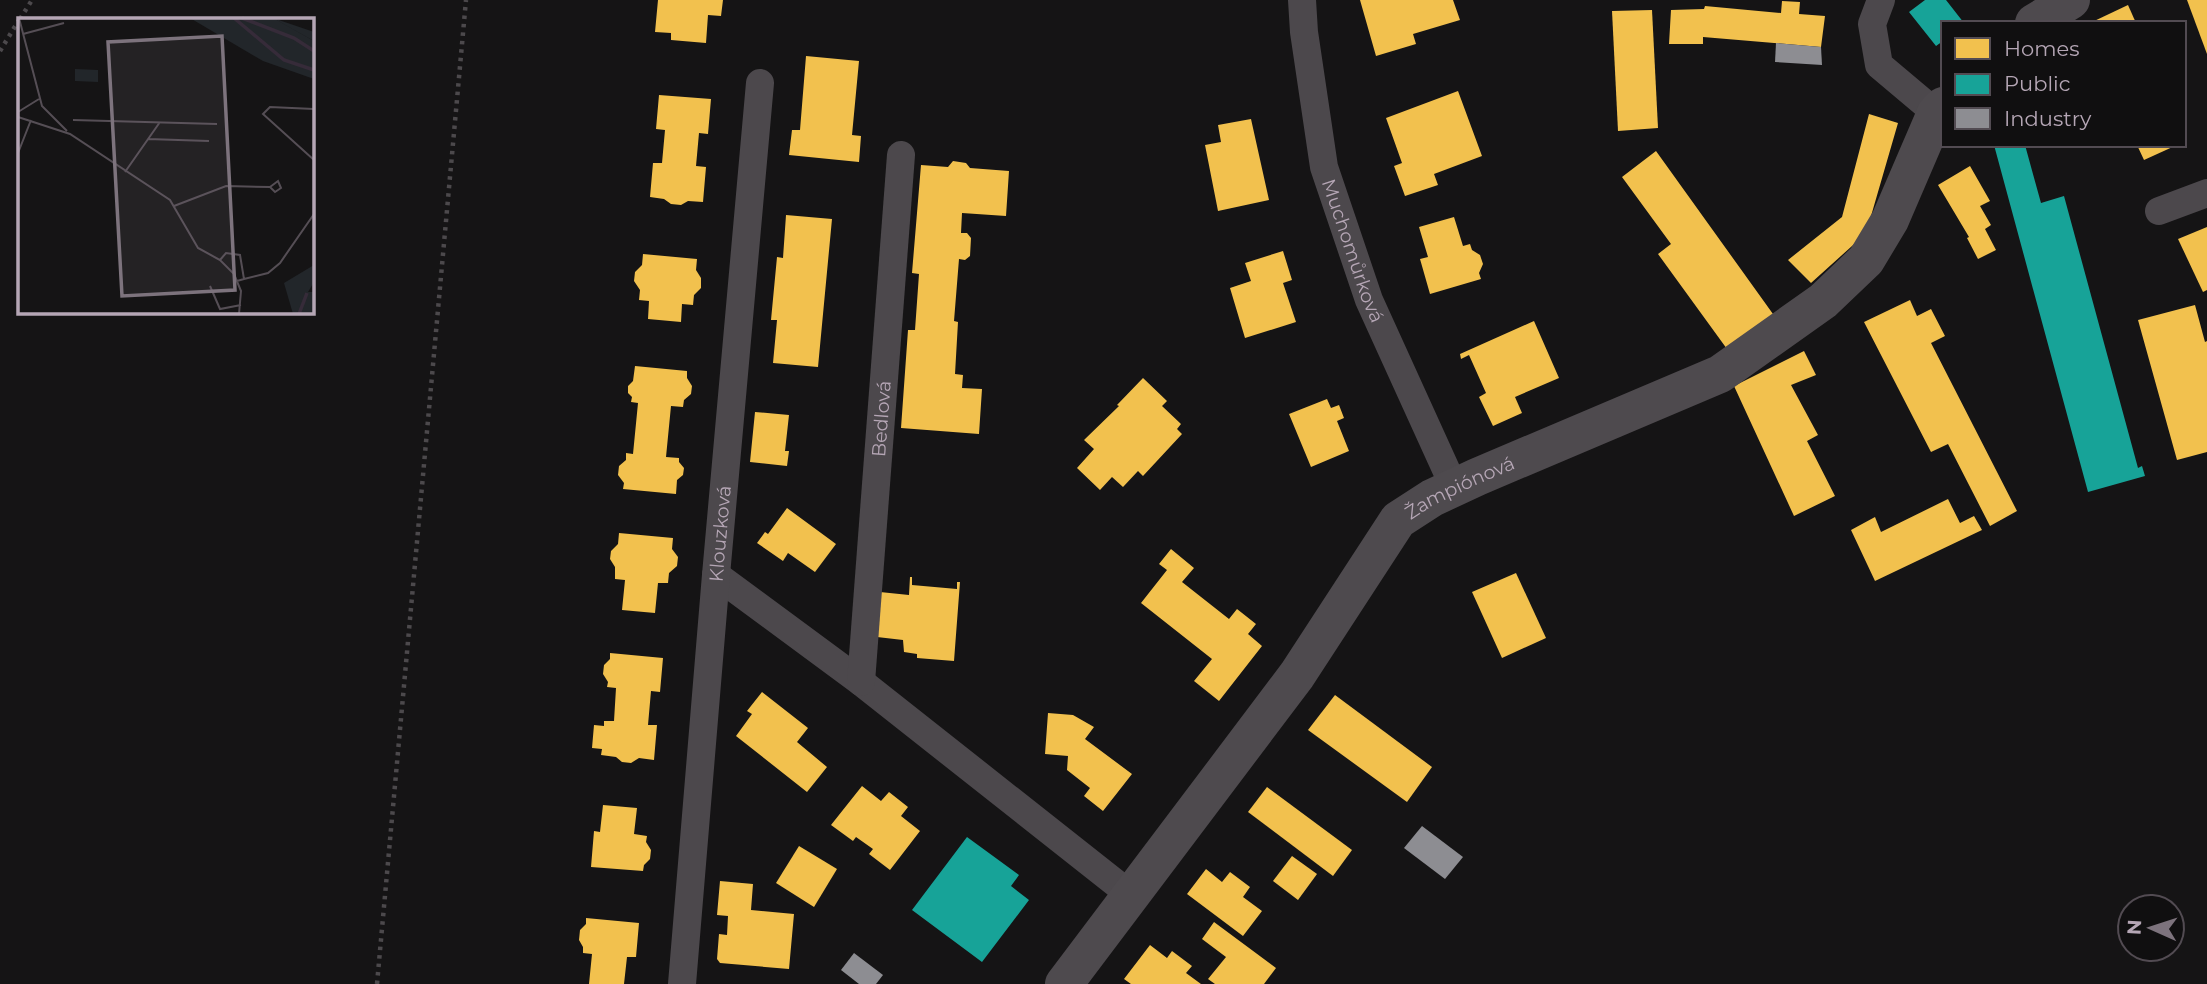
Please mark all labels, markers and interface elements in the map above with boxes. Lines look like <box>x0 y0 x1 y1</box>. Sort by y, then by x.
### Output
inset map <box>18 18 313 313</box>
legend <box>1941 21 2186 147</box>
text: Homes <box>2004 36 2079 61</box>
text: Public <box>2004 71 2071 96</box>
text: Industry <box>2004 106 2092 131</box>
street label: Muchomůrková <box>1317 176 1389 326</box>
street label: Bedlová <box>867 380 895 458</box>
street label: Žampiónová <box>1400 451 1518 524</box>
street label: Klouzková <box>704 484 735 583</box>
north arrow <box>2116 893 2186 963</box>
text: N <box>2123 919 2146 935</box>

